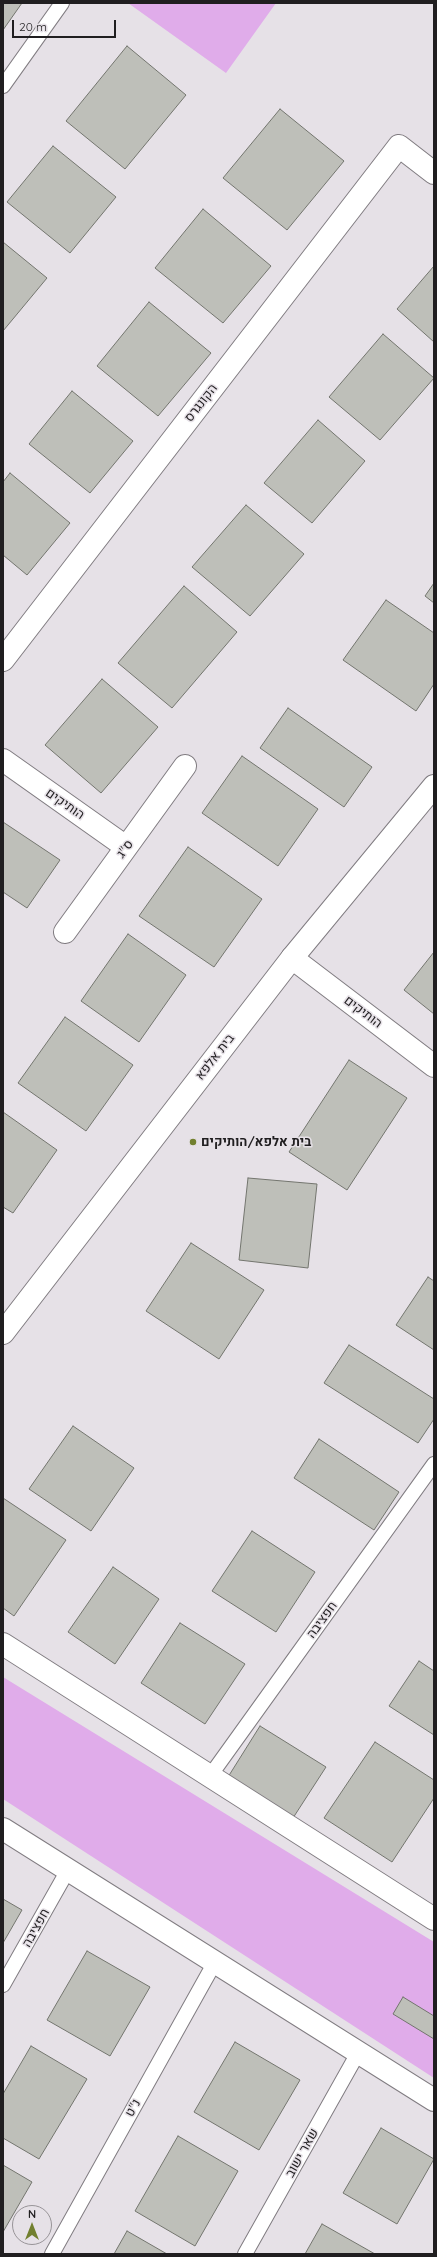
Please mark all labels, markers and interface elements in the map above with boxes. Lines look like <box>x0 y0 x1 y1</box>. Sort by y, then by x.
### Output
scale bar <box>14 12 118 38</box>
text: 20 m <box>19 19 47 34</box>
street label: הקונגרס <box>181 381 221 425</box>
street label: הותיקים <box>43 785 87 823</box>
street label: ס"ג <box>113 837 137 861</box>
street label: הותיקים <box>341 993 385 1031</box>
street label: בית אלפא <box>192 1031 238 1083</box>
place label: בית אלפא/הותיקים <box>201 1134 311 1150</box>
marker: בית אלפא/הותיקים <box>188 1137 198 1147</box>
street label: חפציבה <box>303 1599 341 1641</box>
street label: חפציבה <box>19 1906 53 1950</box>
street label: נ"ט <box>122 2096 144 2120</box>
street label: שאר ישוב <box>282 2126 322 2180</box>
north arrow <box>12 2205 52 2245</box>
text: N <box>28 2207 36 2221</box>

